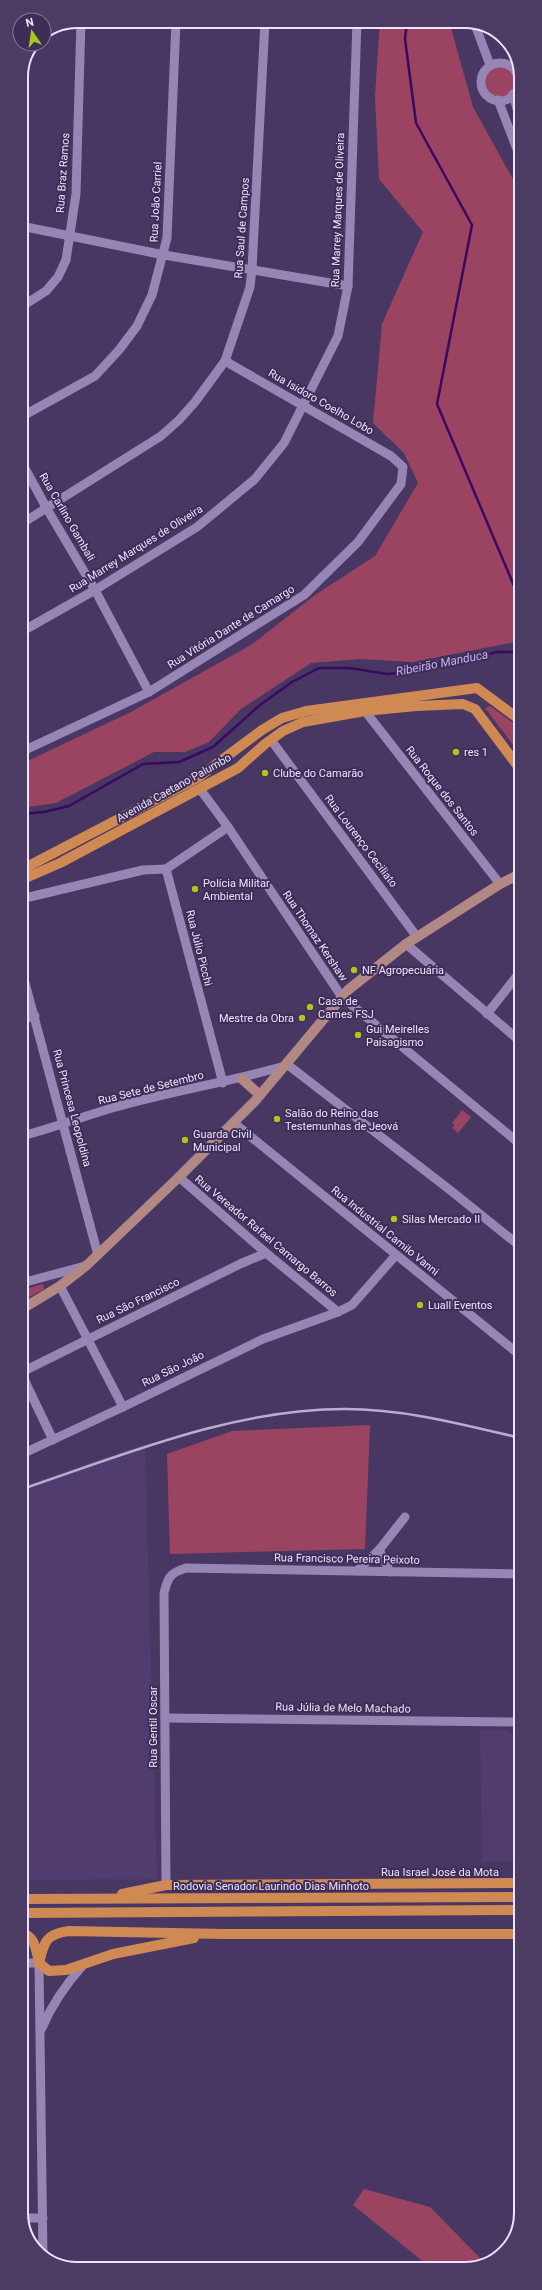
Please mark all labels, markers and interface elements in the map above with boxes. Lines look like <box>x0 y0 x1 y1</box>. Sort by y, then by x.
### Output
north arrow <box>12 12 52 52</box>
text: N <box>25 15 35 30</box>
street label: Rua Braz Ramos <box>54 132 72 214</box>
street label: Rua Marrey Marques de Oliveira <box>329 132 347 288</box>
street label: Rua João Carriel <box>147 161 165 243</box>
street label: Rua Saul de Campos <box>232 177 252 279</box>
street label: Rua Isidoro Coelho Lobo <box>266 366 376 438</box>
street label: Rua Carlino Gambali <box>36 471 98 563</box>
street label: Rua Marrey Marques de Oliveira <box>67 502 205 596</box>
street label: Rua Vitória Dante de Camargo <box>165 582 297 672</box>
water label: Ribeirão Manduca <box>395 647 489 679</box>
street label: Rua Roque dos Santos <box>403 743 481 839</box>
place label: res 1 <box>464 746 488 759</box>
marker: res 1 <box>451 747 461 757</box>
street label: Avenida Caetano Palumbo <box>114 751 234 825</box>
place label: Clube do Camarão <box>273 767 363 780</box>
marker: Clube do Camarão <box>260 768 270 778</box>
street label: Rua Lourenço Ceciliato <box>322 792 400 890</box>
place label: Polícia Militar Ambiental <box>203 877 270 903</box>
marker: Polícia Militar Ambiental <box>190 884 200 894</box>
street label: Rua Thomaz Kershaw <box>280 888 351 984</box>
street label: Rua Júlio Picchi <box>183 909 215 987</box>
place label: NF Agropecuária <box>362 964 444 977</box>
marker: NF Agropecuária <box>349 965 359 975</box>
place label: Casa de Carnes FSJ <box>318 995 374 1021</box>
marker: Casa de Carnes FSJ <box>305 1002 315 1012</box>
place label: Mestre da Obra <box>219 1012 294 1025</box>
marker: Mestre da Obra <box>297 1013 307 1023</box>
place label: Gui Meirelles Paisagismo <box>366 1023 430 1049</box>
marker: Gui Meirelles Paisagismo <box>353 1030 363 1040</box>
street label: Rua Princesa Leopoldina <box>50 1048 94 1168</box>
street label: Rua Sete de Setembro <box>97 1069 205 1107</box>
place label: Salão do Reino das Testemunhas de Jeová <box>285 1107 398 1133</box>
marker: Salão do Reino das Testemunhas de Jeová <box>272 1114 282 1124</box>
place label: Guarda Civil Municipal <box>193 1128 252 1154</box>
marker: Guarda Civil Municipal <box>180 1135 190 1145</box>
street label: Rua Vereador Rafael Camargo Barros <box>192 1173 340 1300</box>
street label: Rua Industrial Camilo Vanni <box>329 1184 441 1278</box>
place label: Silas Mercado II <box>402 1213 480 1226</box>
marker: Silas Mercado II <box>389 1214 399 1224</box>
street label: Rua São Francisco <box>94 1275 182 1327</box>
place label: Luall Eventos <box>428 1299 493 1312</box>
marker: Luall Eventos <box>415 1300 425 1310</box>
street label: Rua São João <box>140 1348 206 1390</box>
street label: Rua Francisco Pereira Peixoto <box>274 1551 420 1567</box>
street label: Rua Gentil Oscar <box>147 1686 160 1768</box>
street label: Rua Júlia de Melo Machado <box>275 1700 411 1716</box>
street label: Rua Israel José da Mota <box>381 1866 499 1879</box>
street label: Rodovia Senador Laurindo Dias Minhoto <box>173 1880 369 1893</box>

